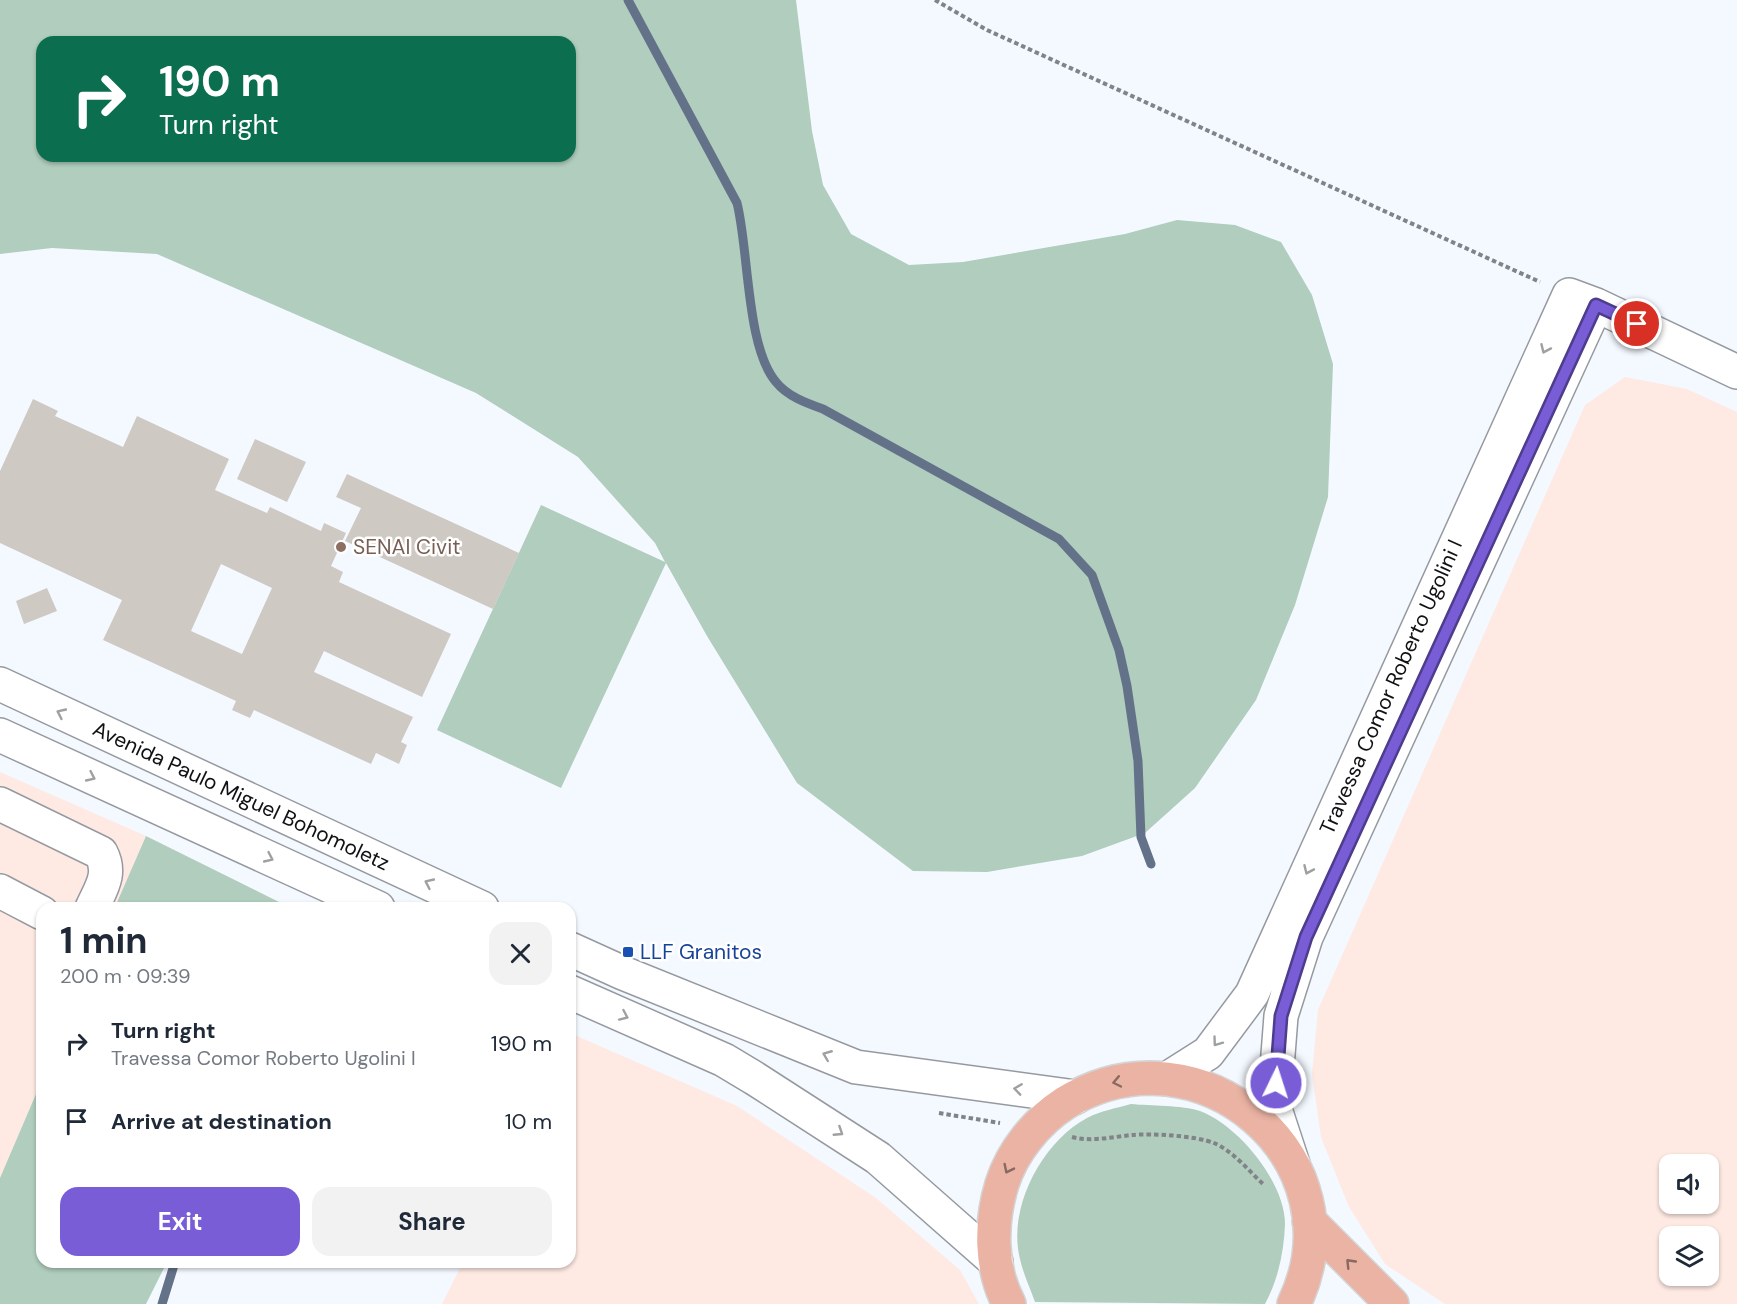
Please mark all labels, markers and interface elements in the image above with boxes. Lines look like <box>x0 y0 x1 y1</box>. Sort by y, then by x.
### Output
text: 190 m <box>159 54 280 109</box>
icon: right <box>60 60 138 138</box>
text: Turn right <box>159 107 279 142</box>
pin <box>1611 298 1662 349</box>
icon: arrive <box>1620 307 1653 340</box>
one-way arrow <box>1540 342 1552 353</box>
place label: SENAI Civit <box>353 533 460 561</box>
street label: Travessa Comor Roberto Ugolini I <box>1313 535 1469 839</box>
marker: SENAI Civit <box>334 540 348 554</box>
one-way arrow <box>57 708 68 720</box>
street label: Avenida Paulo Miguel Bohomoletz <box>88 715 394 877</box>
one-way arrow <box>85 769 96 781</box>
one-way arrow <box>262 851 273 863</box>
one-way arrow <box>1303 864 1315 875</box>
one-way arrow <box>425 878 436 890</box>
text: 1 min <box>60 917 148 964</box>
button: close <box>489 922 552 985</box>
place label: LLF Granitos <box>640 938 762 966</box>
marker: LLF Granitos <box>621 945 635 959</box>
text: 200 m · 09:39 <box>60 963 191 989</box>
one-way arrow <box>617 1008 628 1020</box>
text: Turn right <box>111 1016 216 1045</box>
icon: right <box>60 1027 93 1060</box>
text: 190 m <box>491 1029 552 1058</box>
one-way arrow <box>1213 1035 1224 1046</box>
text: Travessa Comor Roberto Ugolini I <box>111 1045 416 1071</box>
one-way arrow <box>822 1050 833 1062</box>
position arrow <box>1244 1051 1308 1115</box>
one-way arrow <box>1112 1075 1122 1088</box>
one-way arrow <box>1013 1083 1023 1095</box>
icon: arrive <box>60 1105 93 1138</box>
text: Arrive at destination <box>111 1107 332 1136</box>
text: 10 m <box>505 1107 552 1136</box>
one-way arrow <box>832 1125 843 1136</box>
map controls <box>1659 1154 1719 1286</box>
button: sound <box>1659 1154 1719 1214</box>
one-way arrow <box>1004 1162 1016 1173</box>
button: Exit <box>60 1187 300 1256</box>
button: Share <box>312 1187 552 1256</box>
button: layers <box>1659 1226 1719 1286</box>
one-way arrow <box>1346 1260 1357 1270</box>

